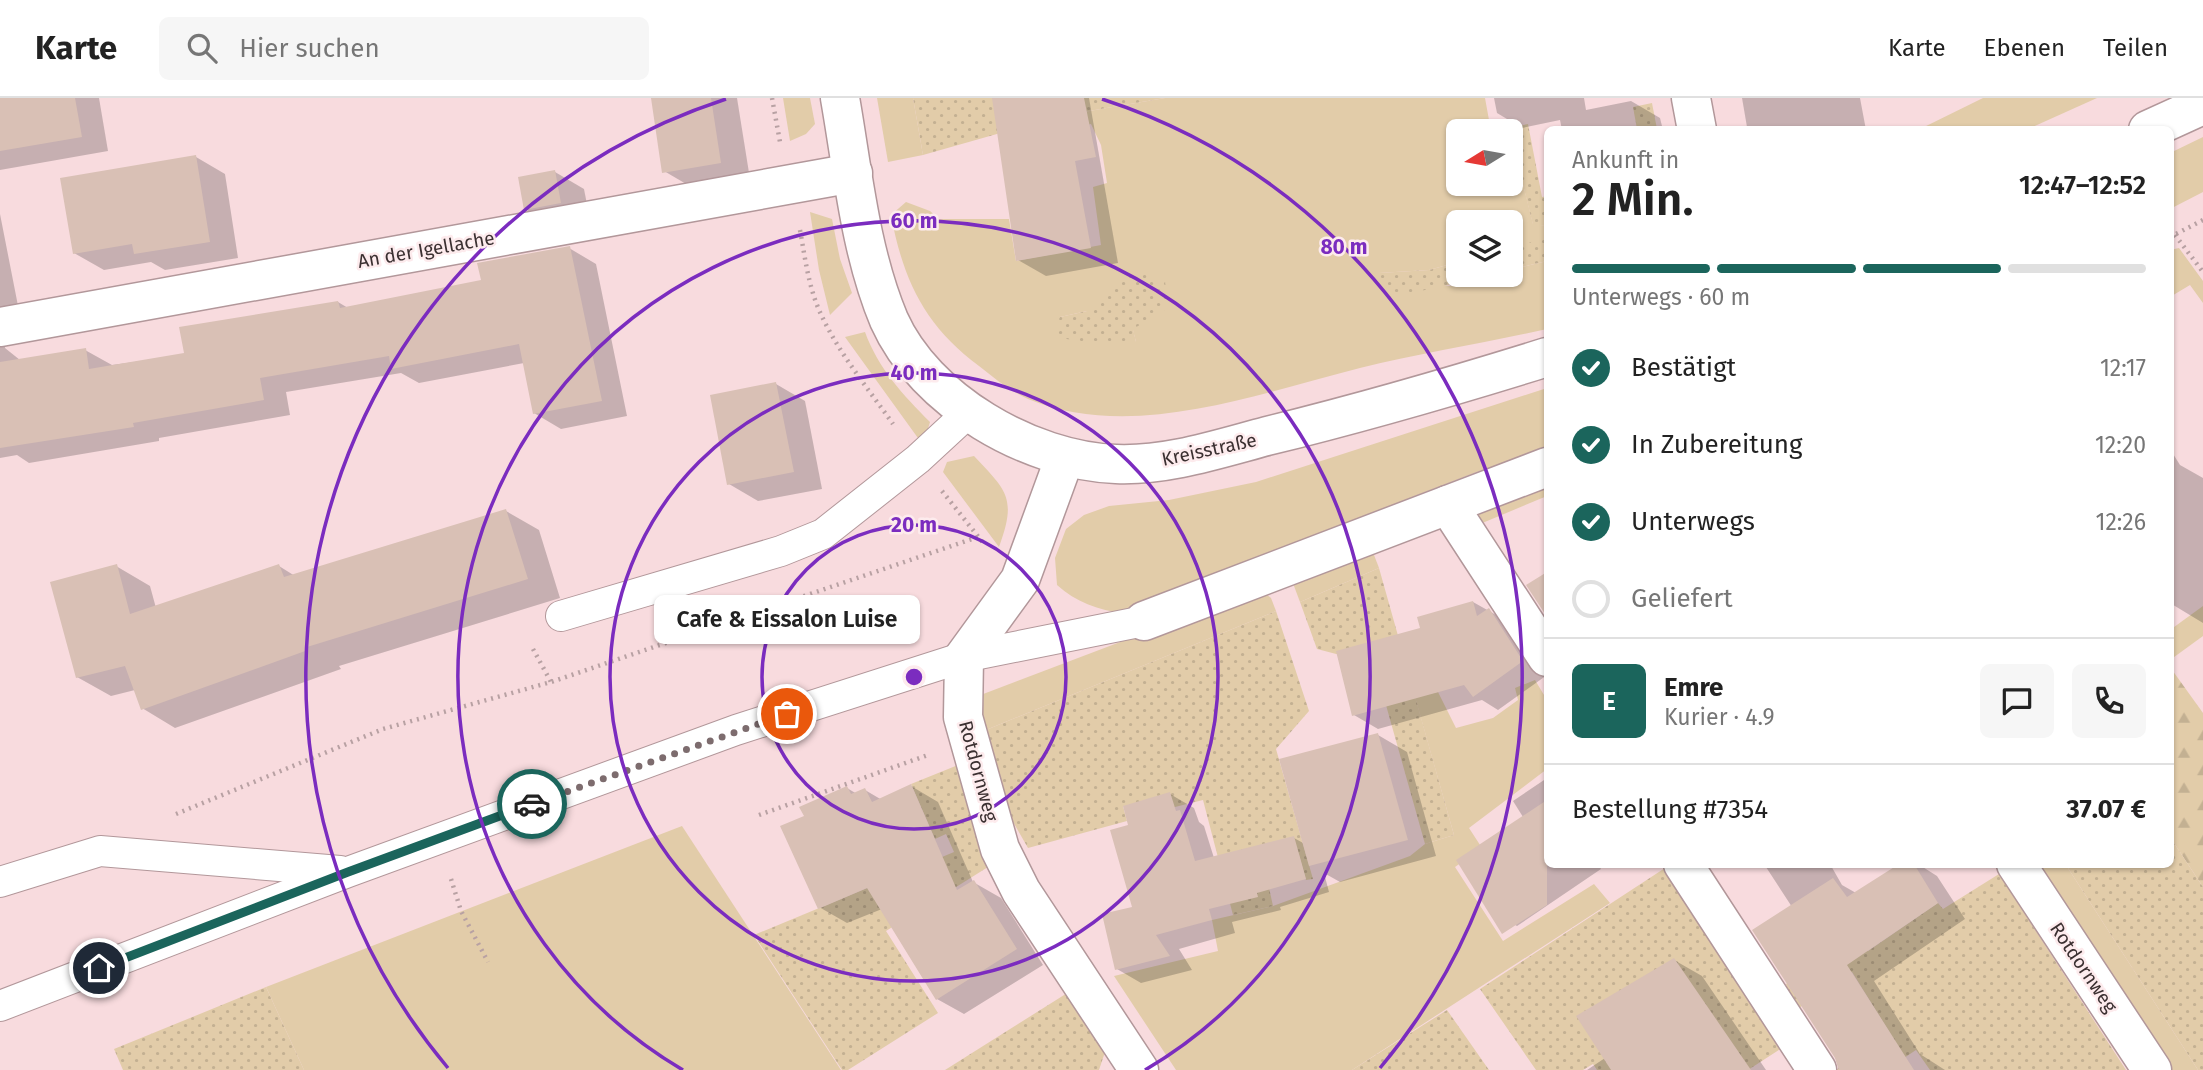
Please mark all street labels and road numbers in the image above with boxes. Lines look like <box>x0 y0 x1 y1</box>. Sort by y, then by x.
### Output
street label: An der Igellache <box>356 226 496 273</box>
street label: Kreisstraße <box>1159 428 1259 471</box>
street label: Rotdornweg <box>954 718 1003 824</box>
street label: Rotdornweg <box>2045 918 2122 1017</box>

